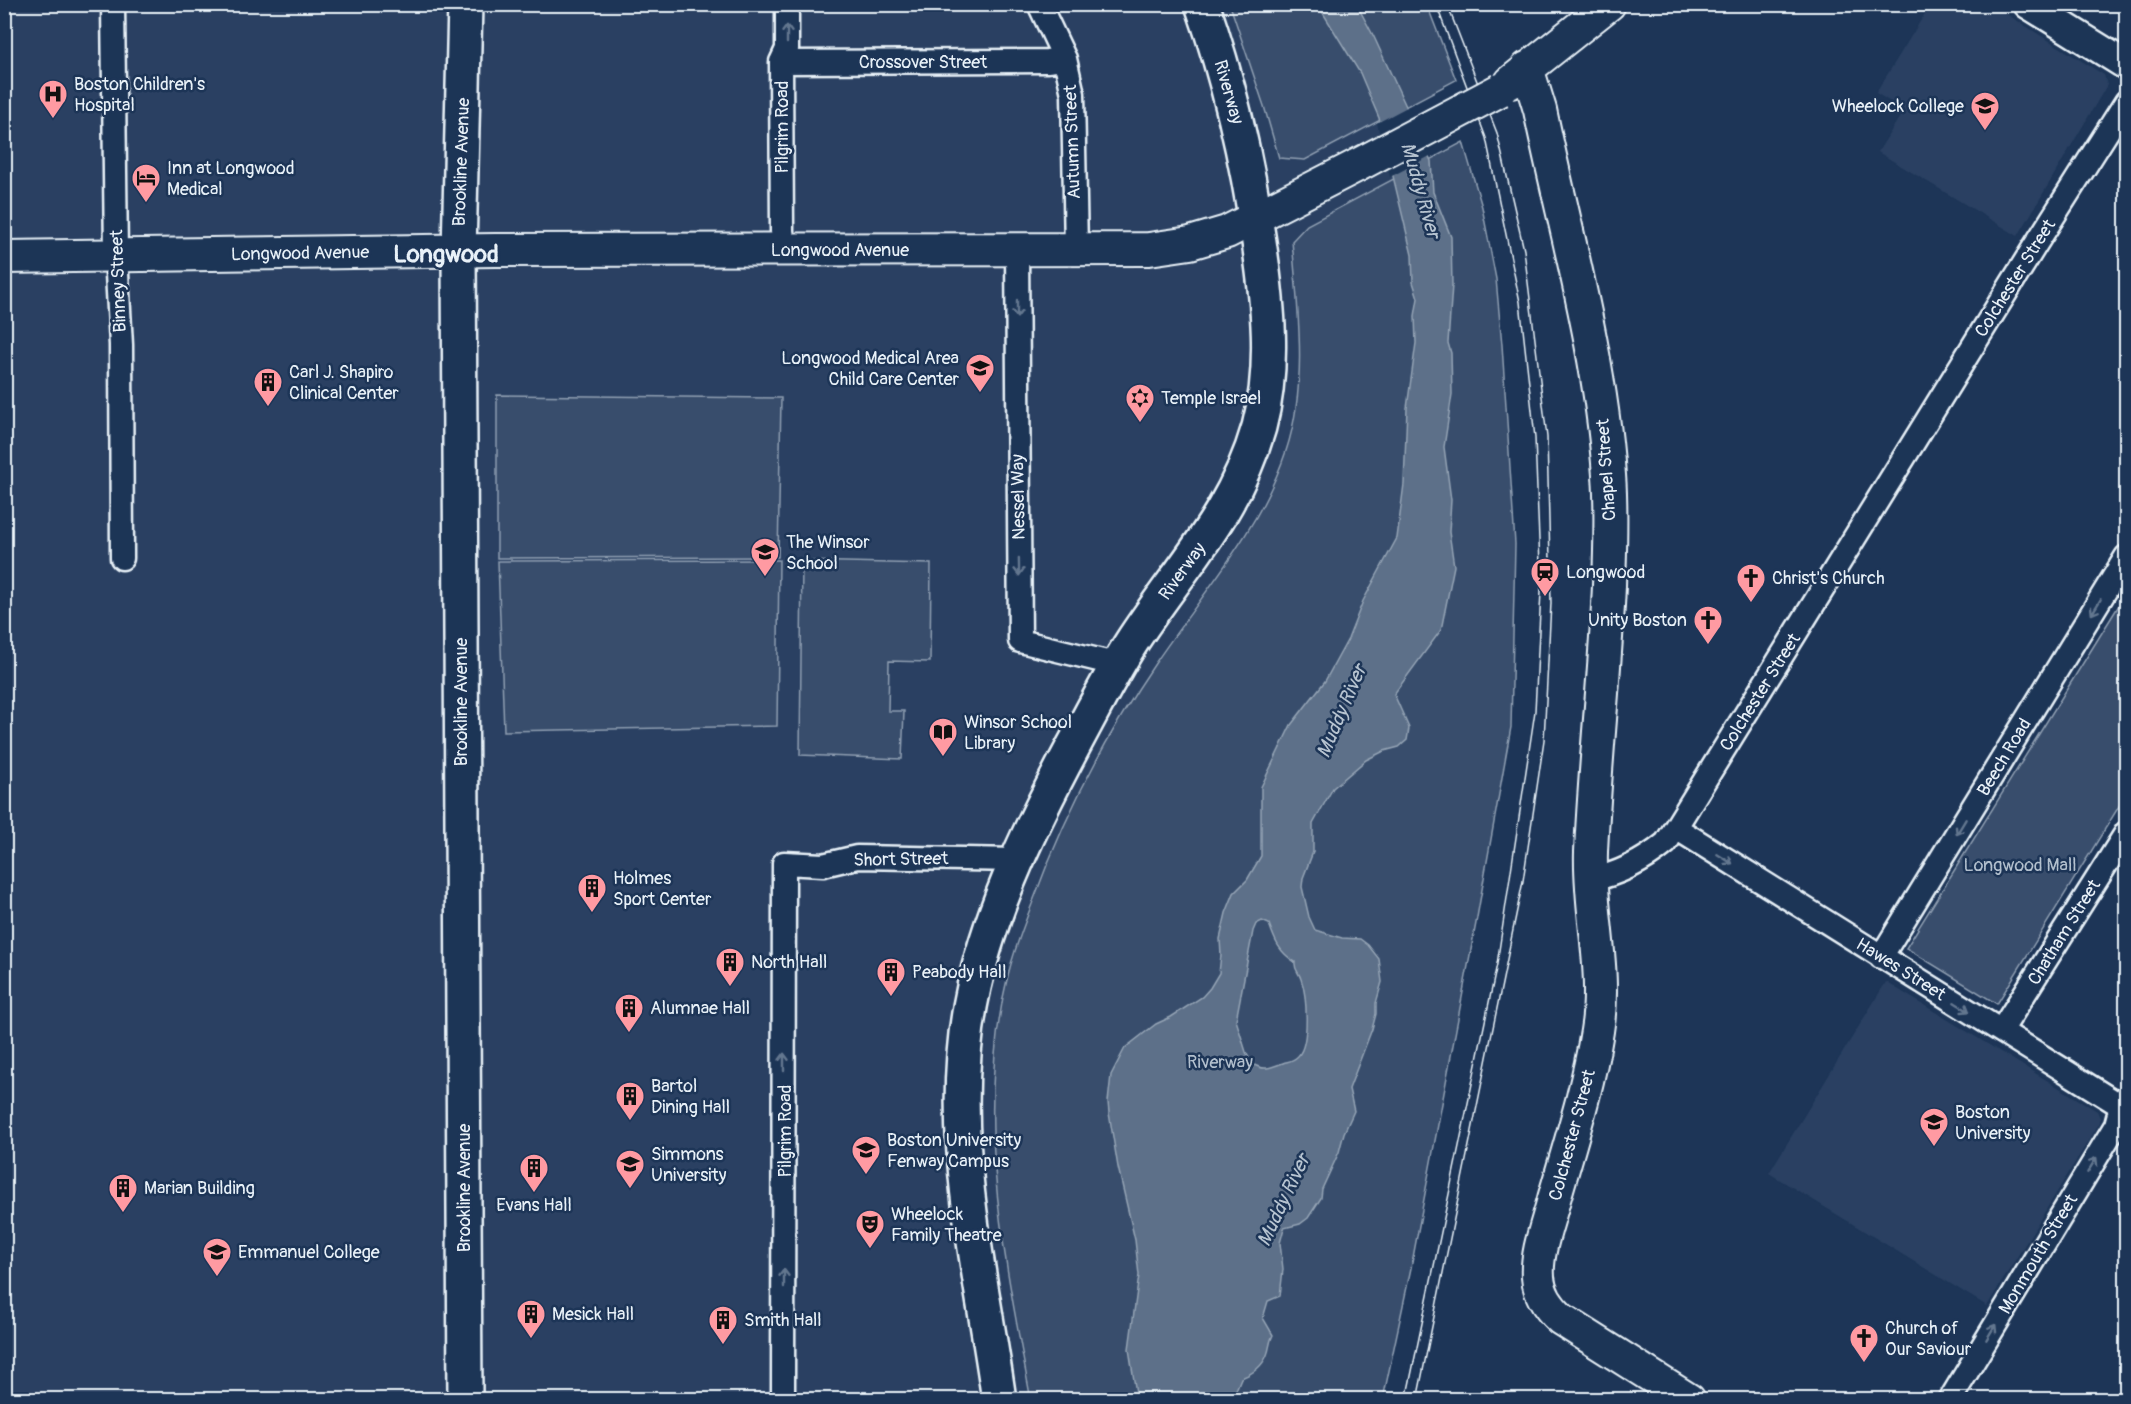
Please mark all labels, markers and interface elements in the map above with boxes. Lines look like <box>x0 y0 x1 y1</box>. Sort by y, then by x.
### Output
one-way arrow <box>781 24 793 44</box>
street label: Crossover Street <box>859 51 988 74</box>
street label: Riverway <box>1208 57 1249 127</box>
place label: Boston Children's Hospital <box>74 73 205 117</box>
hospital icon: Boston Children's Hospital <box>37 78 69 120</box>
street label: Pilgrim Road <box>771 81 794 173</box>
street label: Autumn Street <box>1059 84 1086 200</box>
school or university icon: Wheelock College <box>1969 90 2001 132</box>
place label: Wheelock College <box>1832 95 1964 118</box>
street label: Brookline Avenue <box>448 97 475 227</box>
water label: Muddy River <box>1395 139 1447 244</box>
place label: Inn at Longwood Medical <box>167 157 295 201</box>
hotel icon: Inn at Longwood Medical <box>130 162 162 204</box>
street label: Colchester Street <box>1970 214 2061 342</box>
street label: Binney Street <box>105 228 132 333</box>
street label: Longwood Avenue <box>771 239 909 262</box>
district label: Longwood <box>393 240 499 269</box>
street label: Longwood Avenue <box>231 241 370 266</box>
one-way arrow <box>1011 298 1023 318</box>
place label: Longwood Medical Area Child Care Center <box>781 347 960 391</box>
school or university icon: Longwood Medical Area Child Care Center <box>964 352 996 394</box>
place label: Carl J. Shapiro Clinical Center <box>289 361 399 405</box>
building icon: Carl J. Shapiro Clinical Center <box>252 366 284 408</box>
synagogue icon: Temple Israel <box>1124 382 1156 424</box>
place label: Temple Israel <box>1161 387 1261 410</box>
street label: Chapel Street <box>1591 417 1622 522</box>
street label: Nessel Way <box>1006 454 1031 540</box>
place label: The Winsor School <box>786 531 870 575</box>
school or university icon: The Winsor School <box>749 536 781 578</box>
street label: Riverway <box>1154 538 1211 605</box>
one-way arrow <box>1013 556 1025 576</box>
station icon: Longwood <box>1529 556 1561 598</box>
place label: Longwood <box>1566 561 1645 584</box>
church icon: Christ's Church <box>1735 562 1767 604</box>
place label: Christ's Church <box>1772 567 1885 590</box>
one-way arrow <box>2090 598 2102 615</box>
church icon: Unity Boston <box>1692 604 1724 646</box>
place label: Unity Boston <box>1588 609 1687 632</box>
street label: Colchester Street <box>1715 628 1806 756</box>
street label: Brookline Avenue <box>450 638 473 766</box>
water label: Muddy River <box>1311 658 1373 761</box>
place label: Winsor School Library <box>964 711 1072 755</box>
street label: Beech Road <box>1972 714 2037 800</box>
library icon: Winsor School Library <box>927 716 959 758</box>
one-way arrow <box>1955 818 1967 835</box>
street label: Short Street <box>853 847 949 872</box>
one-way arrow <box>1716 854 1733 866</box>
park label: Longwood Mall <box>1963 854 2077 877</box>
place label: Holmes Sport Center <box>613 867 712 911</box>
building icon: Holmes Sport Center <box>576 872 608 914</box>
street label: Chatham Street <box>2023 875 2106 989</box>
street label: Hawes Street <box>1852 933 1951 1006</box>
building icon: North Hall <box>714 946 746 988</box>
place label: North Hall <box>751 951 827 974</box>
building icon: Peabody Hall <box>875 956 907 998</box>
place label: Peabody Hall <box>912 961 1006 984</box>
building icon: Alumnae Hall <box>613 992 645 1034</box>
place label: Alumnae Hall <box>650 997 750 1020</box>
one-way arrow <box>1953 1001 1970 1013</box>
park label: Riverway <box>1187 1051 1253 1074</box>
one-way arrow <box>778 1053 790 1073</box>
street label: Colchester Street <box>1544 1066 1601 1203</box>
place label: Bartol Dining Hall <box>651 1075 730 1119</box>
building icon: Bartol Dining Hall <box>614 1080 646 1122</box>
street label: Pilgrim Road <box>774 1085 797 1177</box>
place label: Boston University <box>1955 1101 2031 1145</box>
school or university icon: Boston University <box>1918 1106 1950 1148</box>
street label: Brookline Avenue <box>453 1124 476 1252</box>
place label: Boston University Fenway Campus <box>887 1129 1021 1173</box>
school or university icon: Boston University Fenway Campus <box>850 1134 882 1176</box>
place label: Simmons University <box>651 1143 727 1187</box>
school or university icon: Simmons University <box>614 1148 646 1190</box>
water label: Muddy River <box>1251 1148 1317 1250</box>
building icon: Evans Hall <box>518 1152 550 1194</box>
one-way arrow <box>2087 1157 2099 1174</box>
building icon: Marian Building <box>107 1172 139 1214</box>
place label: Marian Building <box>144 1177 255 1200</box>
street label: Monmouth Street <box>1994 1190 2084 1318</box>
place label: Evans Hall <box>496 1194 572 1217</box>
place label: Wheelock Family Theatre <box>891 1203 1002 1247</box>
theatre icon: Wheelock Family Theatre <box>854 1208 886 1250</box>
school or university icon: Emmanuel College <box>201 1236 233 1278</box>
place label: Emmanuel College <box>238 1241 380 1264</box>
one-way arrow <box>779 1269 790 1289</box>
building icon: Mesick Hall <box>515 1298 547 1340</box>
place label: Mesick Hall <box>552 1303 634 1326</box>
building icon: Smith Hall <box>707 1304 739 1346</box>
place label: Smith Hall <box>744 1309 822 1332</box>
place label: Church of Our Saviour <box>1885 1317 1972 1361</box>
church icon: Church of Our Saviour <box>1848 1322 1880 1364</box>
one-way arrow <box>1985 1323 1997 1340</box>

